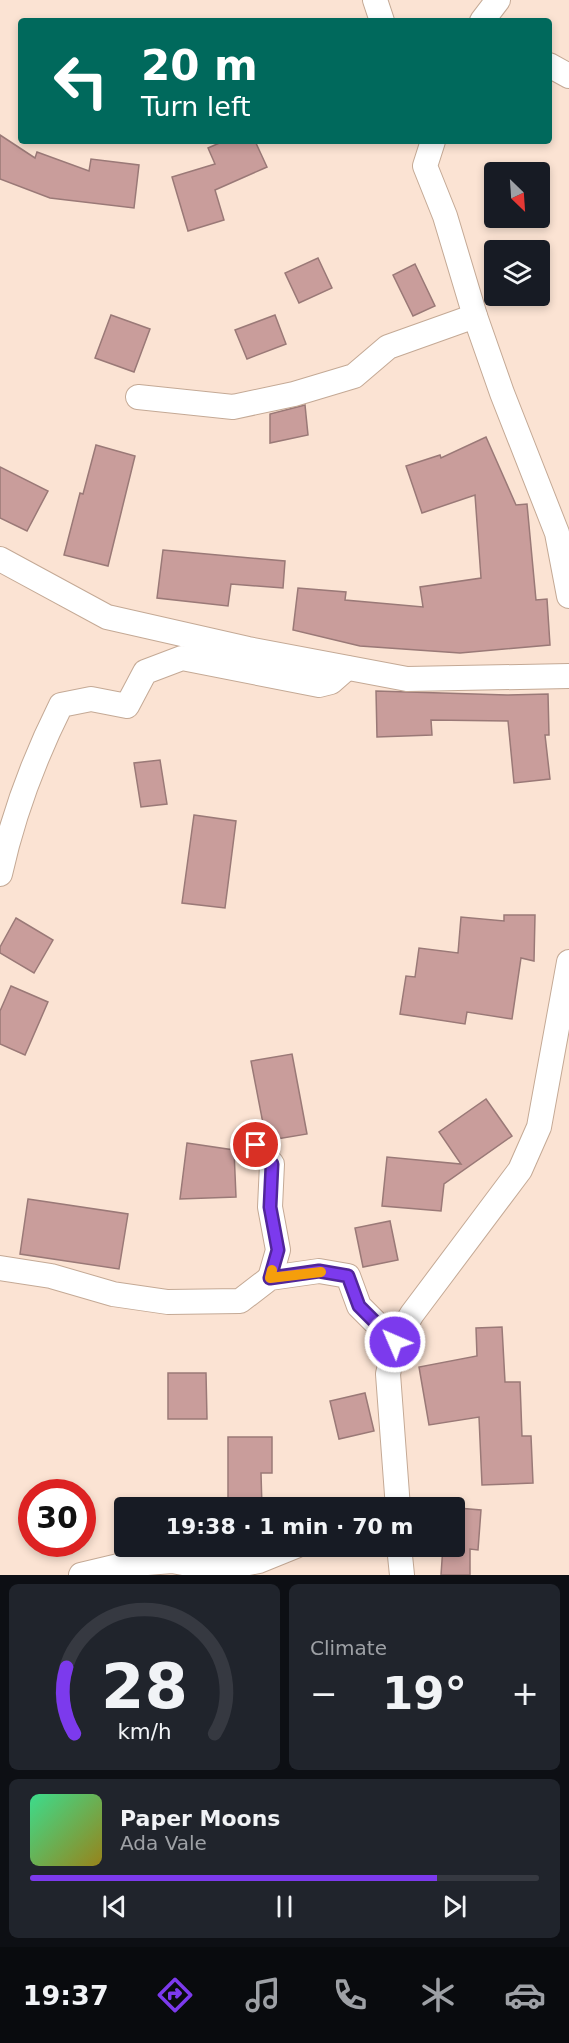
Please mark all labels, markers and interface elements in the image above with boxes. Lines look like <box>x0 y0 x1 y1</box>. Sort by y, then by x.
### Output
text: 20 m <box>141 41 258 90</box>
icon: left <box>42 42 120 120</box>
text: Turn left <box>141 91 251 122</box>
north arrow <box>484 162 550 228</box>
map controls <box>484 162 550 306</box>
button: layers <box>484 240 550 306</box>
pin <box>230 1119 281 1170</box>
icon: arrive <box>239 1128 272 1161</box>
position arrow <box>363 1310 427 1374</box>
speed limit sign: 30 <box>18 1479 96 1557</box>
text: 19:38 · 1 min · 70 m <box>166 1514 413 1539</box>
text: Climate <box>310 1636 387 1660</box>
text: 28 <box>101 1650 188 1723</box>
text: 19° <box>382 1667 467 1720</box>
text: − <box>310 1674 338 1713</box>
text: + <box>511 1674 539 1713</box>
text: km/h <box>117 1719 172 1744</box>
text: Paper Moons <box>120 1806 280 1831</box>
text: Ada Vale <box>120 1831 207 1855</box>
icon: previous <box>98 1890 131 1923</box>
icon: pause <box>268 1890 301 1923</box>
icon: next <box>438 1890 471 1923</box>
icon: directions <box>154 1974 196 2016</box>
icon: music <box>242 1974 284 2016</box>
icon: phone <box>329 1974 371 2016</box>
icon: climate <box>417 1974 459 2016</box>
icon: car <box>504 1974 546 2016</box>
text: 19:37 <box>23 1980 109 2011</box>

